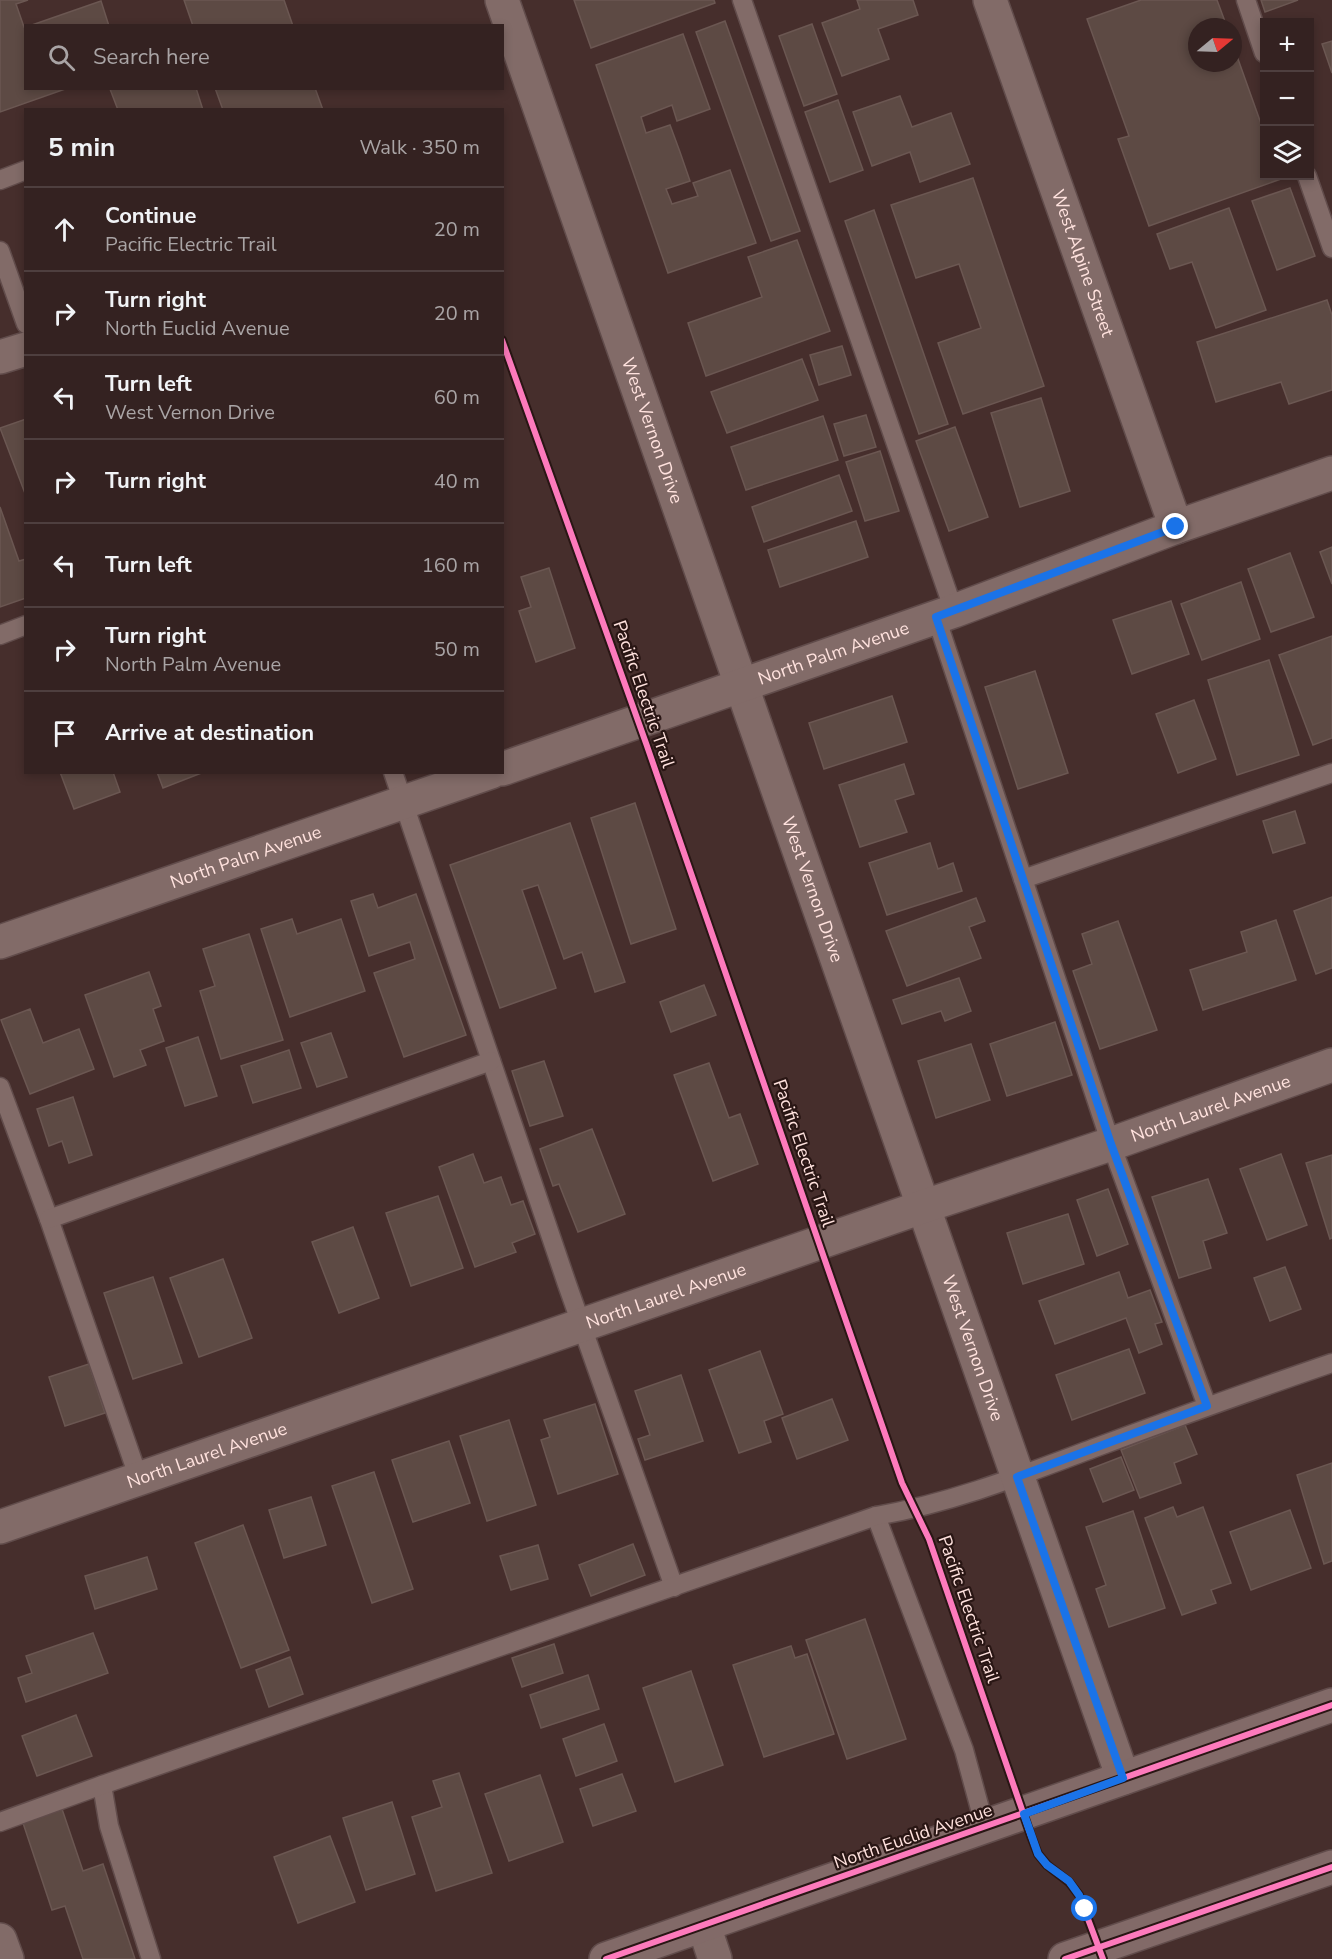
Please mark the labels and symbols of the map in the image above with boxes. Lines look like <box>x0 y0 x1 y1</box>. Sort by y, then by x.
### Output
north arrow <box>1188 18 1242 72</box>
street label: West Alpine Street <box>1046 186 1120 341</box>
street label: West Vernon Drive <box>616 354 689 507</box>
route end <box>1162 513 1188 539</box>
street label: North Palm Avenue <box>754 616 912 691</box>
street label: Pacific Electric Trail <box>608 617 681 772</box>
street label: West Vernon Drive <box>776 813 849 966</box>
street label: North Palm Avenue <box>167 820 325 894</box>
street label: North Laurel Avenue <box>1127 1069 1294 1148</box>
street label: Pacific Electric Trail <box>768 1076 841 1231</box>
street label: North Laurel Avenue <box>583 1257 749 1335</box>
street label: West Vernon Drive <box>936 1272 1009 1424</box>
street label: North Laurel Avenue <box>124 1416 290 1494</box>
street label: Pacific Electric Trail <box>933 1532 1006 1687</box>
street label: North Euclid Avenue <box>831 1798 995 1874</box>
route start <box>1071 1895 1097 1921</box>

